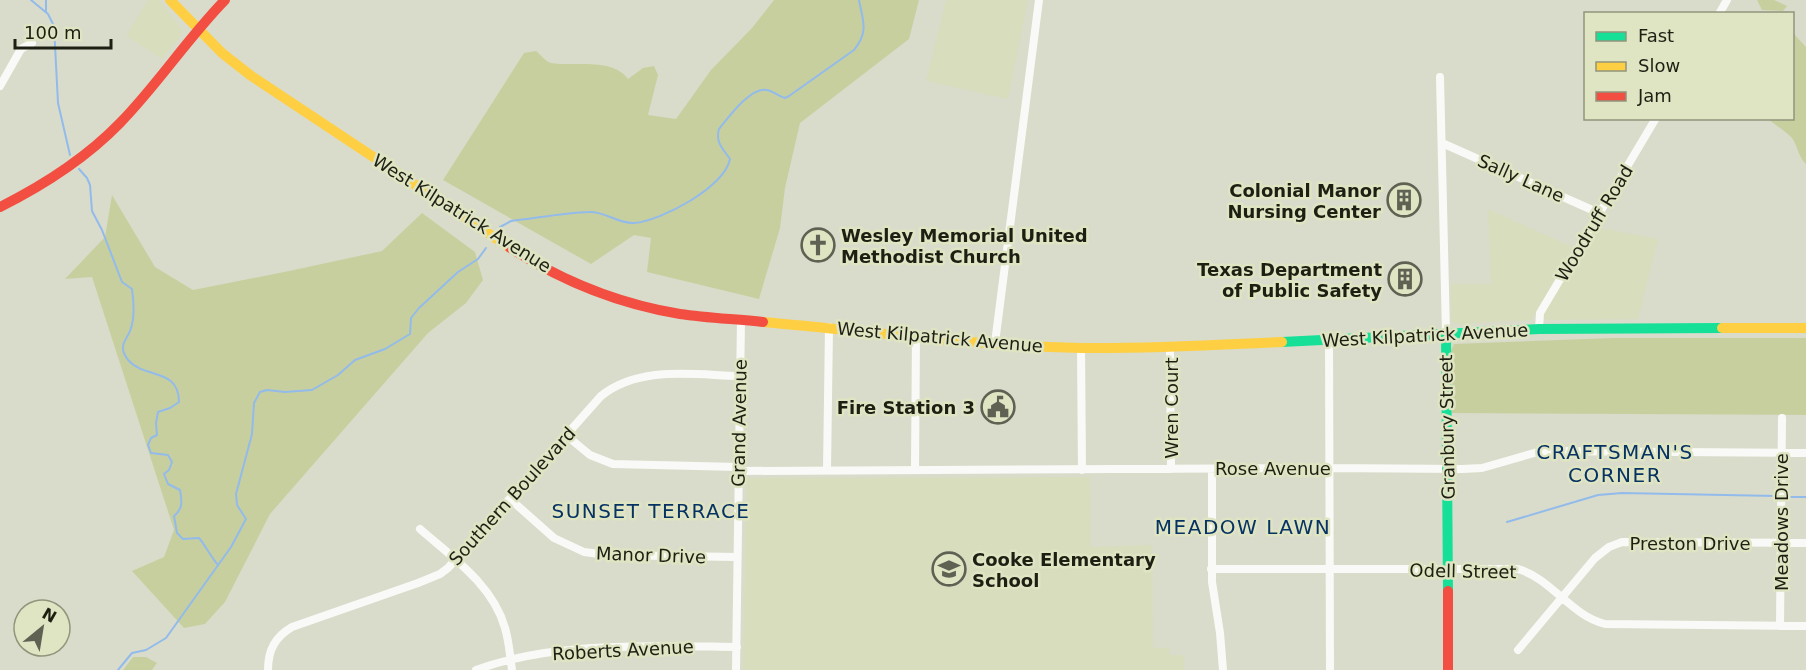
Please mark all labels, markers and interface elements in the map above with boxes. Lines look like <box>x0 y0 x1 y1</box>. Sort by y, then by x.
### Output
scale bar <box>15 12 111 50</box>
legend <box>1584 12 1794 120</box>
text: 100 m <box>24 22 82 43</box>
text: Fast <box>1638 25 1674 46</box>
text: Slow <box>1638 55 1680 76</box>
text: Jam <box>1637 85 1672 106</box>
street label: West Kilpatrick Avenue <box>369 149 555 277</box>
street label: Sally Lane <box>1475 150 1567 206</box>
street label: Woodruff Road <box>1551 161 1637 285</box>
place label: Colonial Manor Nursing Center <box>1227 180 1381 222</box>
building icon: Colonial Manor Nursing Center <box>1386 182 1422 218</box>
place label: Wesley Memorial United Methodist Church <box>841 225 1088 267</box>
church icon: Wesley Memorial United Methodist Church <box>800 227 836 263</box>
place label: Texas Department of Public Safety <box>1197 259 1382 301</box>
building icon: Texas Department of Public Safety <box>1387 261 1423 297</box>
street label: West Kilpatrick Avenue <box>836 318 1044 356</box>
street label: West Kilpatrick Avenue <box>1321 319 1529 351</box>
street label: Granbury Street <box>1435 354 1459 500</box>
street label: Wren Court <box>1161 357 1182 459</box>
street label: Grand Avenue <box>727 359 751 487</box>
public building icon: Fire Station 3 <box>980 389 1016 425</box>
place label: Fire Station 3 <box>837 397 975 418</box>
street label: Southern Boulevard <box>444 423 580 569</box>
district label: CRAFTSMAN'S CORNER <box>1536 440 1694 487</box>
street label: Meadows Drive <box>1771 453 1792 591</box>
street label: Rose Avenue <box>1215 458 1331 479</box>
district label: SUNSET TERRACE <box>552 499 750 523</box>
district label: MEADOW LAWN <box>1155 515 1331 539</box>
street label: Preston Drive <box>1629 533 1751 554</box>
street label: Manor Drive <box>596 543 706 567</box>
place label: Cooke Elementary School <box>972 549 1156 591</box>
school or university icon: Cooke Elementary School <box>931 551 967 587</box>
street label: Odell Street <box>1409 560 1517 582</box>
north arrow <box>12 598 72 658</box>
text: N <box>39 604 60 627</box>
street label: Roberts Avenue <box>552 636 694 664</box>

